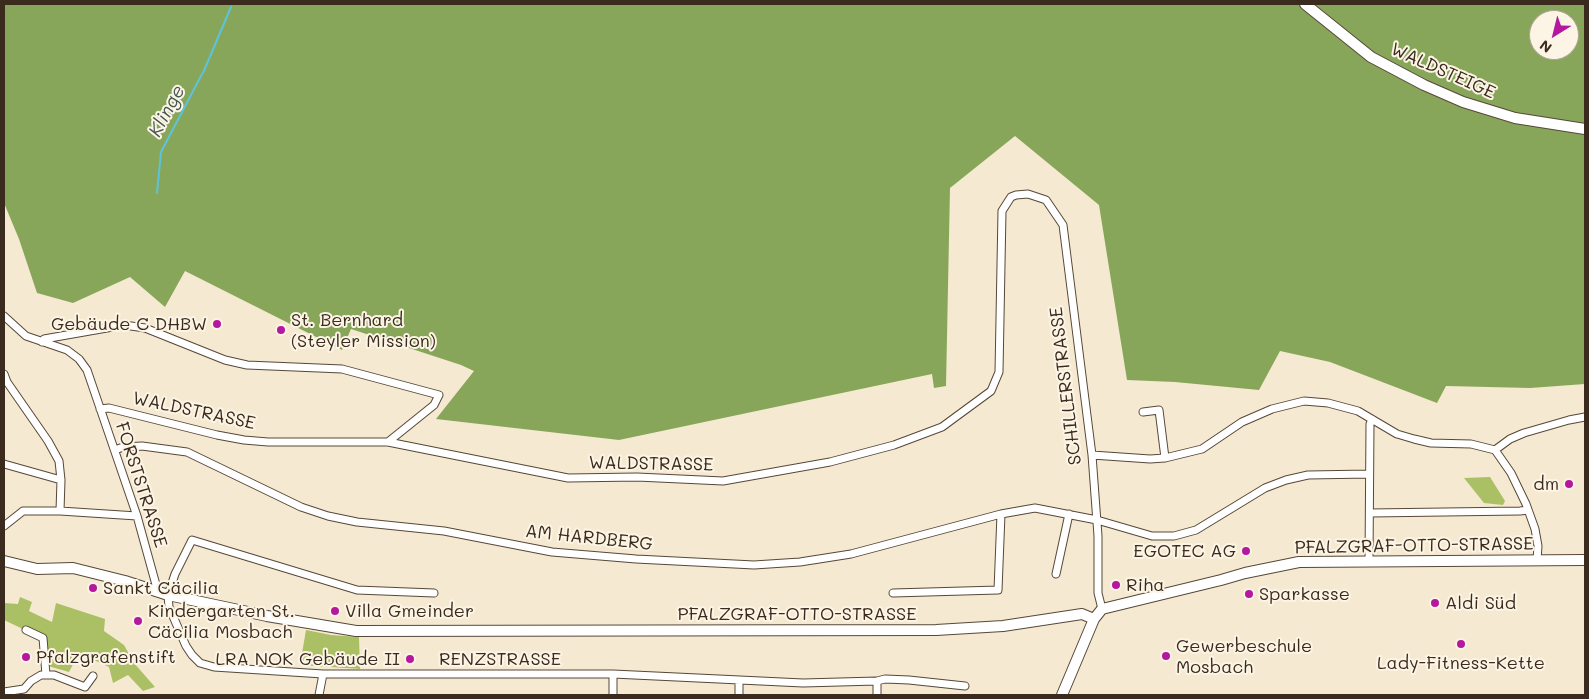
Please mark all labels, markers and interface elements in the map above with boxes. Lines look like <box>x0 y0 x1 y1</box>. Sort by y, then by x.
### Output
north arrow <box>1529 10 1579 60</box>
text: N <box>1536 36 1555 58</box>
street label: WALDSTEIGE <box>1387 38 1499 104</box>
water label: Klinge <box>144 81 190 141</box>
street label: SCHILLERSTRASSE <box>1046 306 1086 466</box>
place label: St. Bernhard (Steyler Mission) <box>291 309 436 352</box>
place label: Gebäude C DHBW <box>51 313 207 335</box>
marker: Gebäude C DHBW <box>211 318 223 330</box>
marker: St. Bernhard (Steyler Mission) <box>275 324 287 336</box>
street label: WALDSTRASSE <box>131 387 257 435</box>
street label: FORSTSTRASSE <box>111 419 171 551</box>
street label: WALDSTRASSE <box>588 452 714 476</box>
place label: dm <box>1533 473 1559 495</box>
marker: dm <box>1563 478 1575 490</box>
street label: AM HARDBERG <box>524 521 654 555</box>
street label: PFALZGRAF-OTTO-STRASSE <box>1294 533 1534 559</box>
place label: EGOTEC AG <box>1133 540 1236 562</box>
marker: EGOTEC AG <box>1240 545 1252 557</box>
place label: Riha <box>1126 574 1164 596</box>
place label: Sankt Cäcilia <box>103 577 219 599</box>
marker: Riha <box>1110 579 1122 591</box>
marker: Sankt Cäcilia <box>87 582 99 594</box>
place label: Sparkasse <box>1259 583 1350 605</box>
marker: Sparkasse <box>1243 588 1255 600</box>
place label: Aldi Süd <box>1445 592 1516 614</box>
marker: Aldi Süd <box>1429 597 1441 609</box>
place label: Kindergarten St. Cäcilia Mosbach <box>148 600 295 642</box>
place label: Villa Gmeinder <box>345 600 474 622</box>
street label: PFALZGRAF-OTTO-STRASSE <box>678 603 916 625</box>
marker: Villa Gmeinder <box>329 605 341 617</box>
marker: Kindergarten St. Cäcilia Mosbach <box>132 615 144 627</box>
place label: Gewerbeschule Mosbach <box>1176 635 1312 678</box>
marker: Lady-Fitness-Kette <box>1455 638 1467 650</box>
place label: Pfalzgrafenstift <box>36 646 176 668</box>
place label: LRA NOK Gebäude II <box>215 648 400 670</box>
street label: RENZSTRASSE <box>439 648 561 670</box>
marker: Gewerbeschule Mosbach <box>1160 650 1172 662</box>
marker: Pfalzgrafenstift <box>20 651 32 663</box>
place label: Lady-Fitness-Kette <box>1377 652 1545 674</box>
marker: LRA NOK Gebäude II <box>404 653 416 665</box>

